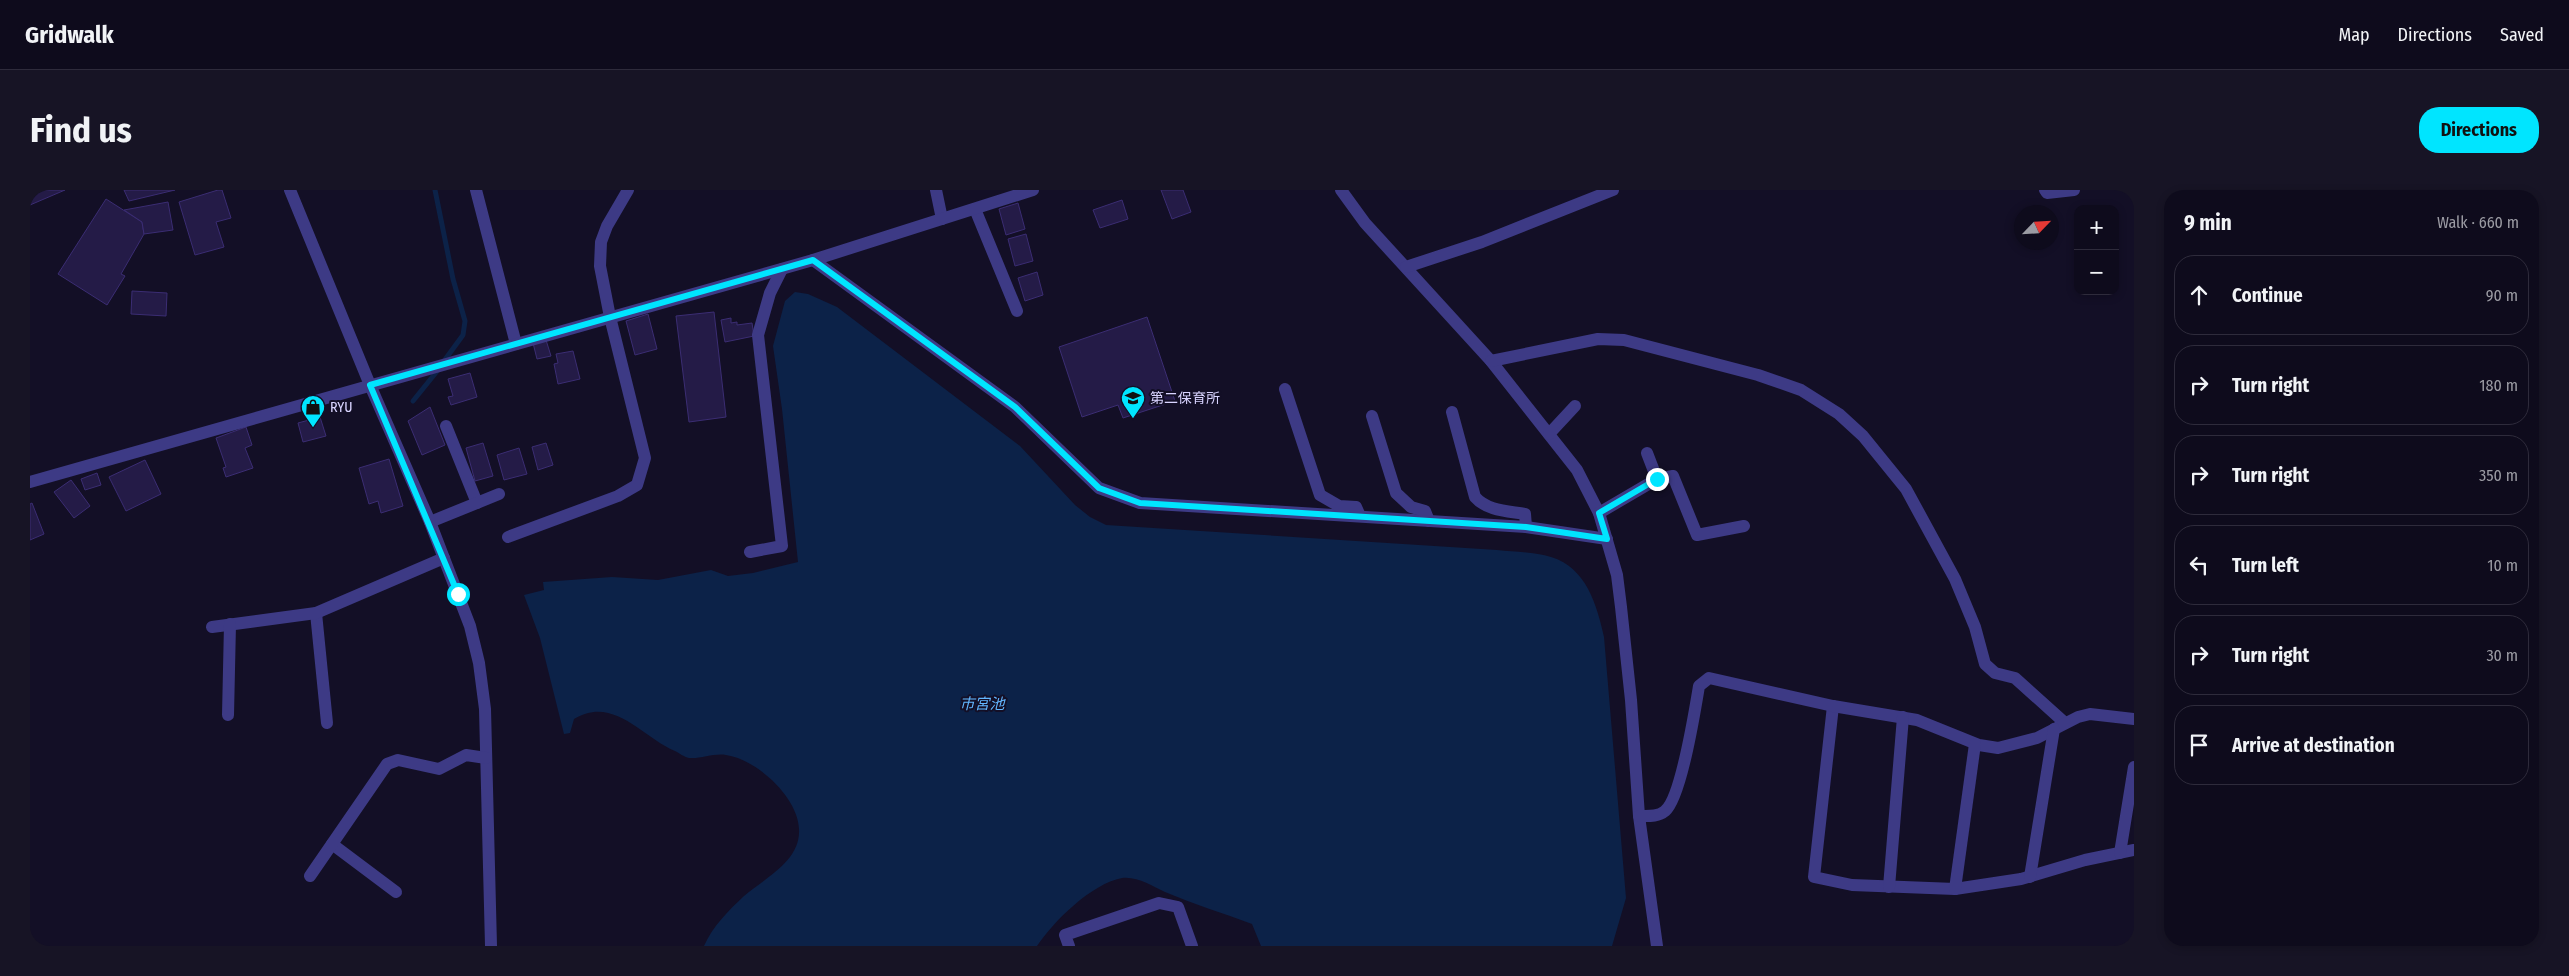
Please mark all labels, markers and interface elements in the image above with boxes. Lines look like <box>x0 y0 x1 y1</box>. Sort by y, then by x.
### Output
text: Gridwalk <box>25 21 114 49</box>
text: Map <box>2338 24 2370 46</box>
text: Directions <box>2398 24 2472 46</box>
text: Saved <box>2500 24 2544 46</box>
button: Directions <box>2419 107 2539 153</box>
text: Find us <box>30 109 132 151</box>
north arrow <box>2014 205 2059 250</box>
map controls <box>2074 205 2119 295</box>
button: + <box>2074 205 2119 250</box>
text: 9 min <box>2184 210 2232 236</box>
text: Walk · 660 m <box>2437 213 2519 232</box>
button: − <box>2074 250 2119 295</box>
icon: ahead <box>2185 281 2213 309</box>
text: Continue <box>2232 284 2303 307</box>
text: 90 m <box>2486 286 2518 305</box>
icon: right <box>2185 371 2213 399</box>
text: Turn right <box>2232 374 2309 397</box>
text: 180 m <box>2479 376 2518 395</box>
school or university icon: 第二保育所 <box>1120 385 1146 419</box>
place label: 第二保育所 <box>1150 390 1220 407</box>
shop icon: RYU <box>300 394 326 428</box>
place label: RYU <box>330 399 352 416</box>
icon: right <box>2185 461 2213 489</box>
text: Turn right <box>2232 464 2309 487</box>
text: 350 m <box>2479 466 2518 485</box>
route end <box>1646 468 1669 491</box>
icon: left <box>2185 551 2213 579</box>
text: Turn left <box>2232 554 2299 577</box>
text: 10 m <box>2487 556 2518 575</box>
route start <box>447 583 470 606</box>
icon: right <box>2185 641 2213 669</box>
text: Turn right <box>2232 644 2309 667</box>
text: 30 m <box>2486 646 2518 665</box>
water label: 市宮池 <box>959 695 1006 713</box>
icon: arrive <box>2185 731 2213 759</box>
text: Arrive at destination <box>2232 734 2395 757</box>

